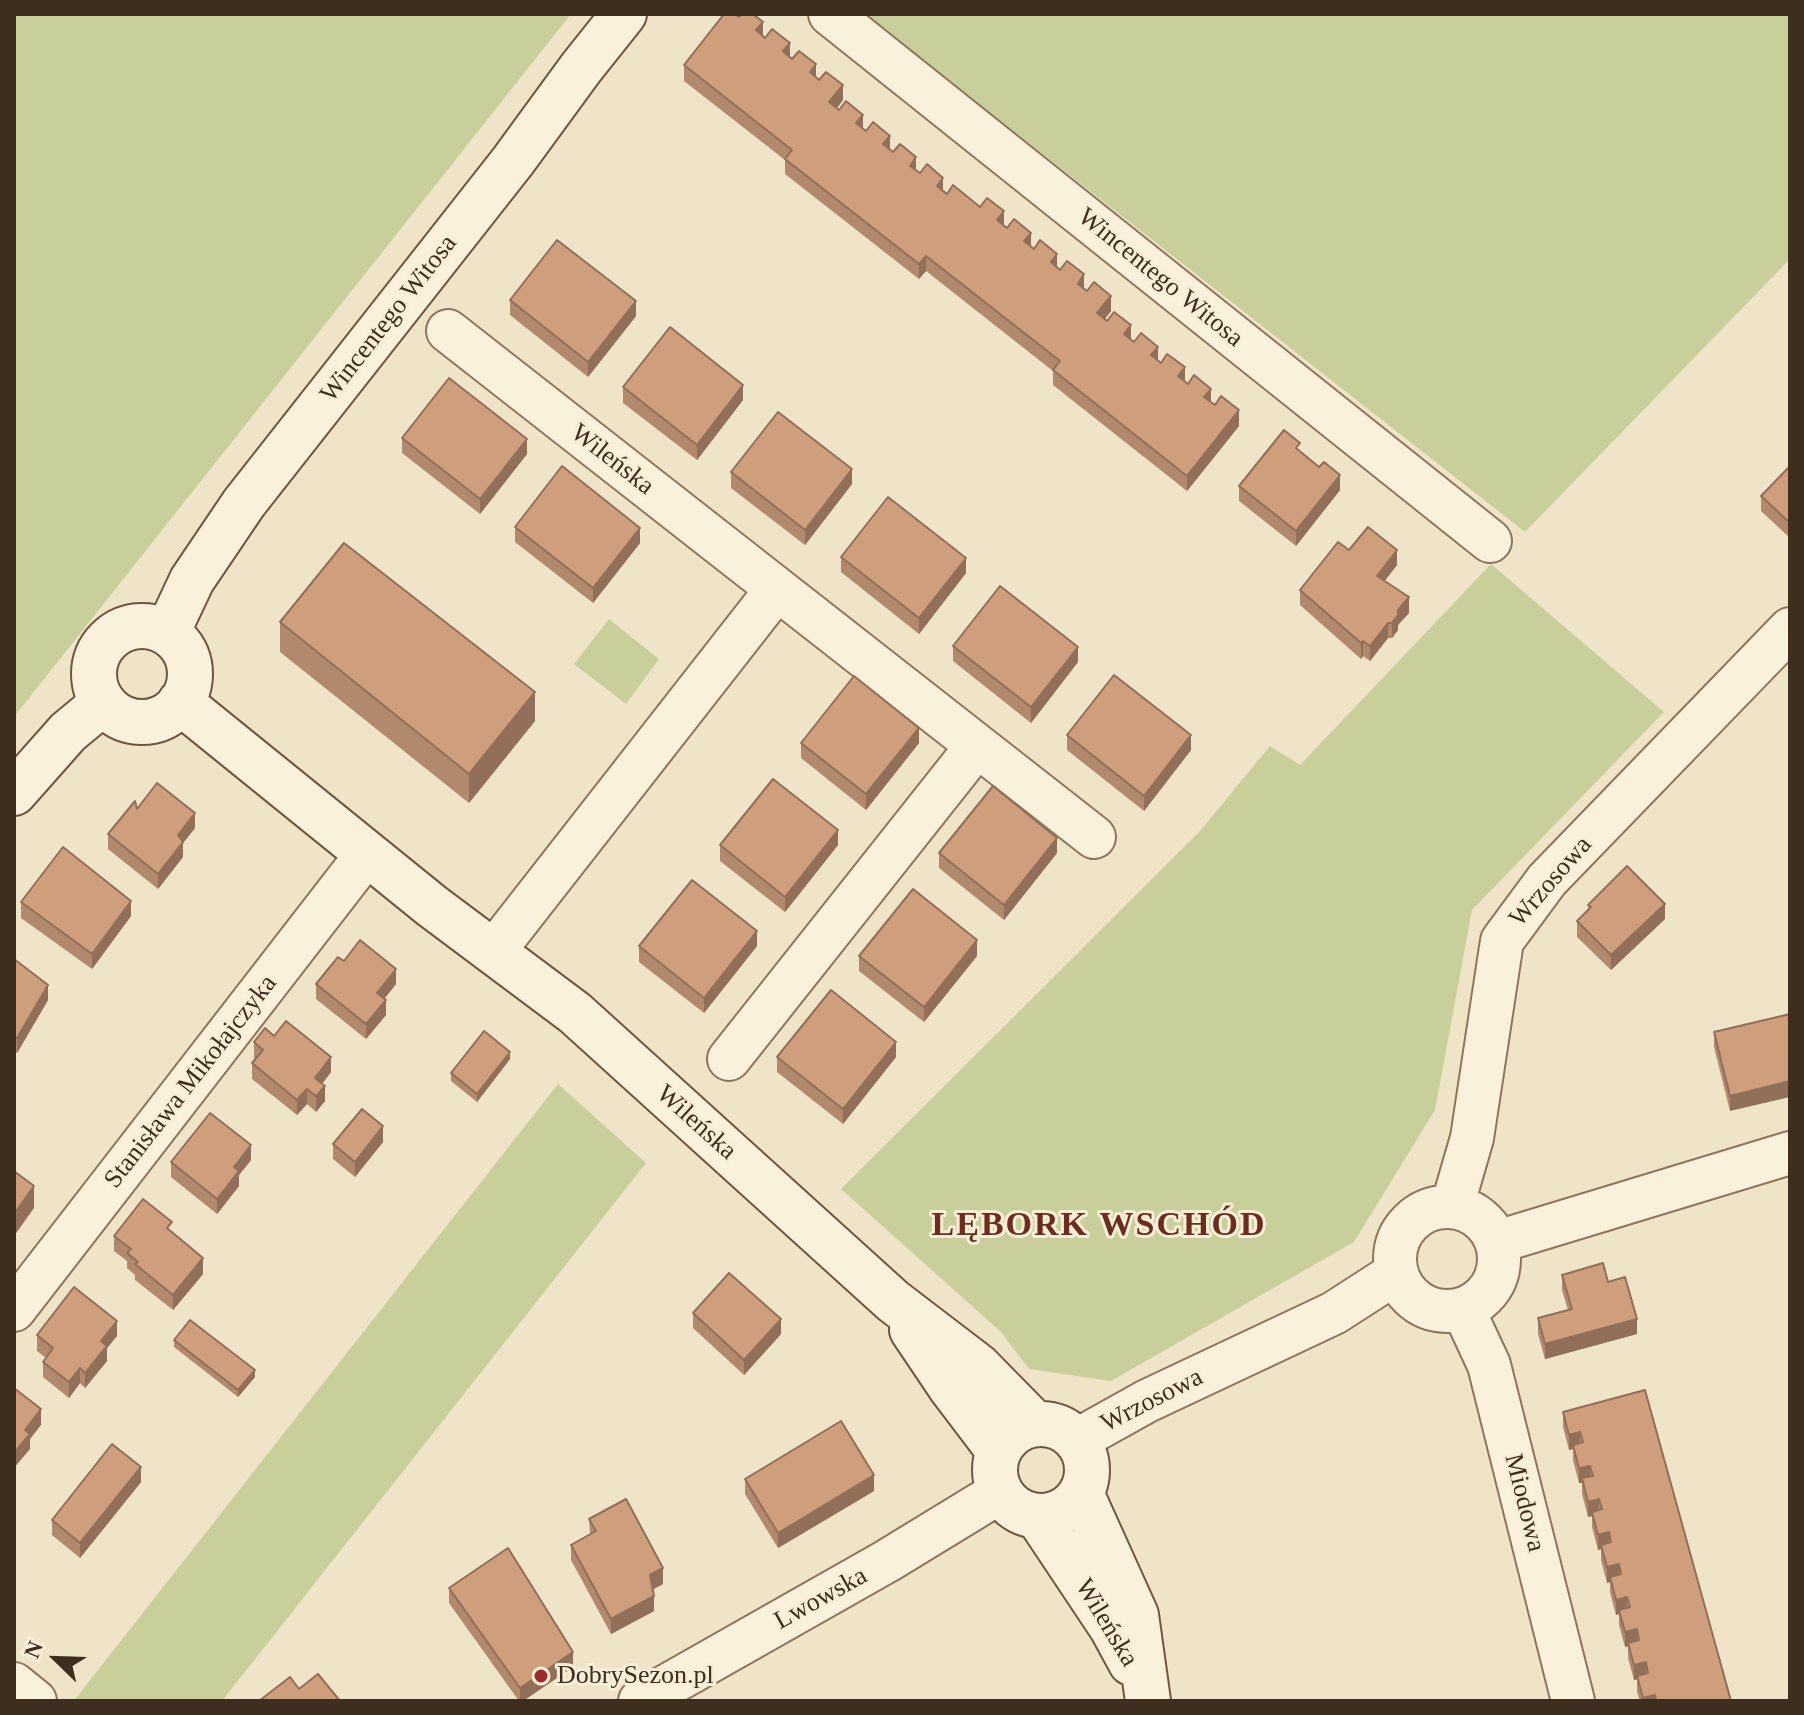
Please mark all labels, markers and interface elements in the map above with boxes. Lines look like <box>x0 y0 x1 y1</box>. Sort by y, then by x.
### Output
street label: Wincentego Witosa <box>1071 202 1249 354</box>
street label: Wincentego Witosa <box>314 229 464 409</box>
street label: Wileńska <box>564 418 660 502</box>
street label: Wrzosowa <box>1503 830 1599 934</box>
street label: Stanisława Mikołajczyka <box>98 969 284 1195</box>
street label: Wileńska <box>649 1079 743 1167</box>
district label: LĘBORK WSCHÓD <box>932 1206 1266 1246</box>
street label: Wrzosowa <box>1096 1362 1208 1440</box>
street label: Miodowa <box>1497 1451 1551 1555</box>
street label: Lwowska <box>769 1561 873 1637</box>
street label: Wileńska <box>1068 1573 1144 1673</box>
north arrow <box>16 1619 96 1699</box>
text: N <box>19 1637 48 1662</box>
place label: DobrySezon.pl <box>557 1660 714 1692</box>
marker: DobrySezon.pl <box>532 1667 550 1685</box>

